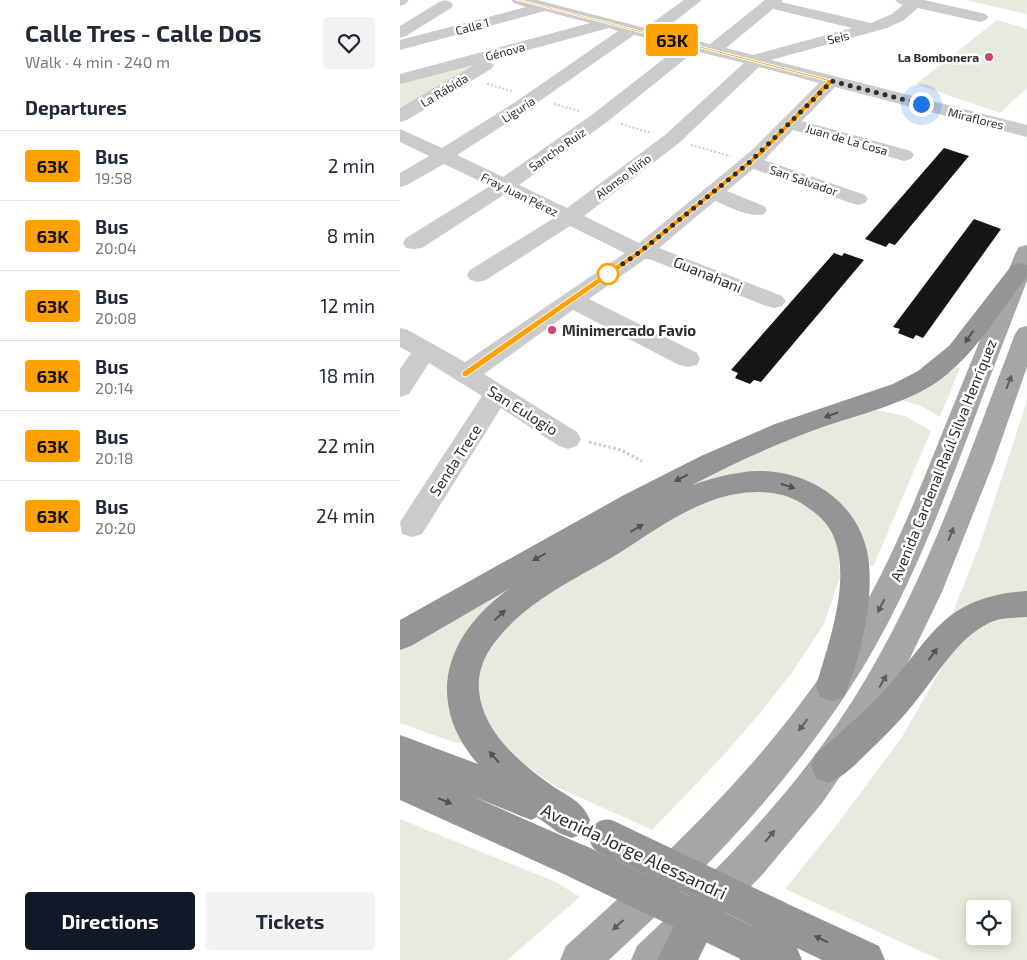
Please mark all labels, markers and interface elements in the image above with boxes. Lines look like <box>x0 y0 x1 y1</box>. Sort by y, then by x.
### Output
street label: Calle 1 <box>454 15 490 37</box>
button: heart <box>323 17 375 69</box>
text: Calle Tres - Calle Dos <box>25 18 262 47</box>
line badge: 63K <box>643 24 701 56</box>
street label: Seis <box>826 28 850 46</box>
text: 63K <box>656 29 688 51</box>
street label: Génova <box>484 39 526 63</box>
place label: La Bombonera <box>898 50 979 64</box>
marker: La Bombonera <box>983 51 995 63</box>
text: Walk · 4 min · 240 m <box>25 52 170 71</box>
street label: La Rábida <box>418 70 470 110</box>
your location <box>909 92 934 117</box>
street label: Liguria <box>499 93 537 125</box>
text: Departures <box>25 96 127 119</box>
street label: Miraflores <box>947 104 1005 132</box>
street label: Juan de La Cosa <box>804 121 890 157</box>
street label: Sancho Ruiz <box>526 124 588 174</box>
text: Bus <box>95 145 129 168</box>
street label: Alonso Niño <box>593 151 654 201</box>
text: 2 min <box>328 154 375 177</box>
text: 63K <box>36 155 69 177</box>
street label: San Salvador <box>768 162 840 198</box>
text: 19:58 <box>95 168 133 187</box>
street label: Fray Juan Pérez <box>479 169 561 219</box>
text: Bus <box>95 215 129 238</box>
text: 8 min <box>327 224 375 247</box>
text: 63K <box>36 225 69 247</box>
text: 20:04 <box>95 238 137 257</box>
street label: Guanahani <box>671 252 745 296</box>
unlabelled marker <box>597 263 619 285</box>
text: Bus <box>95 285 129 308</box>
text: 12 min <box>320 294 375 317</box>
text: 63K <box>36 295 69 317</box>
text: 20:08 <box>95 308 137 327</box>
place label: Minimercado Favio <box>562 321 696 339</box>
marker: Minimercado Favio <box>546 324 558 336</box>
one-way arrow <box>964 330 974 344</box>
street label: Avenida Cardenal Raúl Silva Henríquez <box>886 336 1000 584</box>
text: Bus <box>95 355 129 378</box>
text: 18 min <box>319 364 375 387</box>
text: 63K <box>36 365 69 387</box>
one-way arrow <box>1006 374 1013 389</box>
text: 20:14 <box>95 378 134 397</box>
street label: San Eulogio <box>485 381 561 439</box>
one-way arrow <box>823 411 838 419</box>
street label: Senda Trece <box>425 421 485 499</box>
text: Bus <box>95 425 129 448</box>
text: 22 min <box>317 434 375 457</box>
text: 63K <box>36 435 69 457</box>
text: 20:18 <box>95 448 134 467</box>
one-way arrow <box>674 474 688 482</box>
one-way arrow <box>781 482 796 490</box>
text: Bus <box>95 495 129 518</box>
text: 24 min <box>316 504 375 527</box>
text: 63K <box>36 505 69 527</box>
text: 20:20 <box>95 518 136 537</box>
one-way arrow <box>630 523 643 532</box>
one-way arrow <box>948 527 956 541</box>
one-way arrow <box>533 552 546 561</box>
one-way arrow <box>877 599 885 614</box>
one-way arrow <box>493 609 505 621</box>
one-way arrow <box>927 648 938 661</box>
one-way arrow <box>878 674 887 687</box>
one-way arrow <box>798 718 808 732</box>
one-way arrow <box>488 751 500 763</box>
one-way arrow <box>438 797 452 805</box>
street label: Avenida Jorge Alessandri <box>538 798 730 904</box>
one-way arrow <box>764 830 775 842</box>
button: Directions <box>25 892 195 950</box>
button: Tickets <box>205 892 375 950</box>
map controls <box>966 900 1011 945</box>
button: locate <box>966 900 1011 945</box>
one-way arrow <box>612 919 624 931</box>
one-way arrow <box>814 935 828 943</box>

